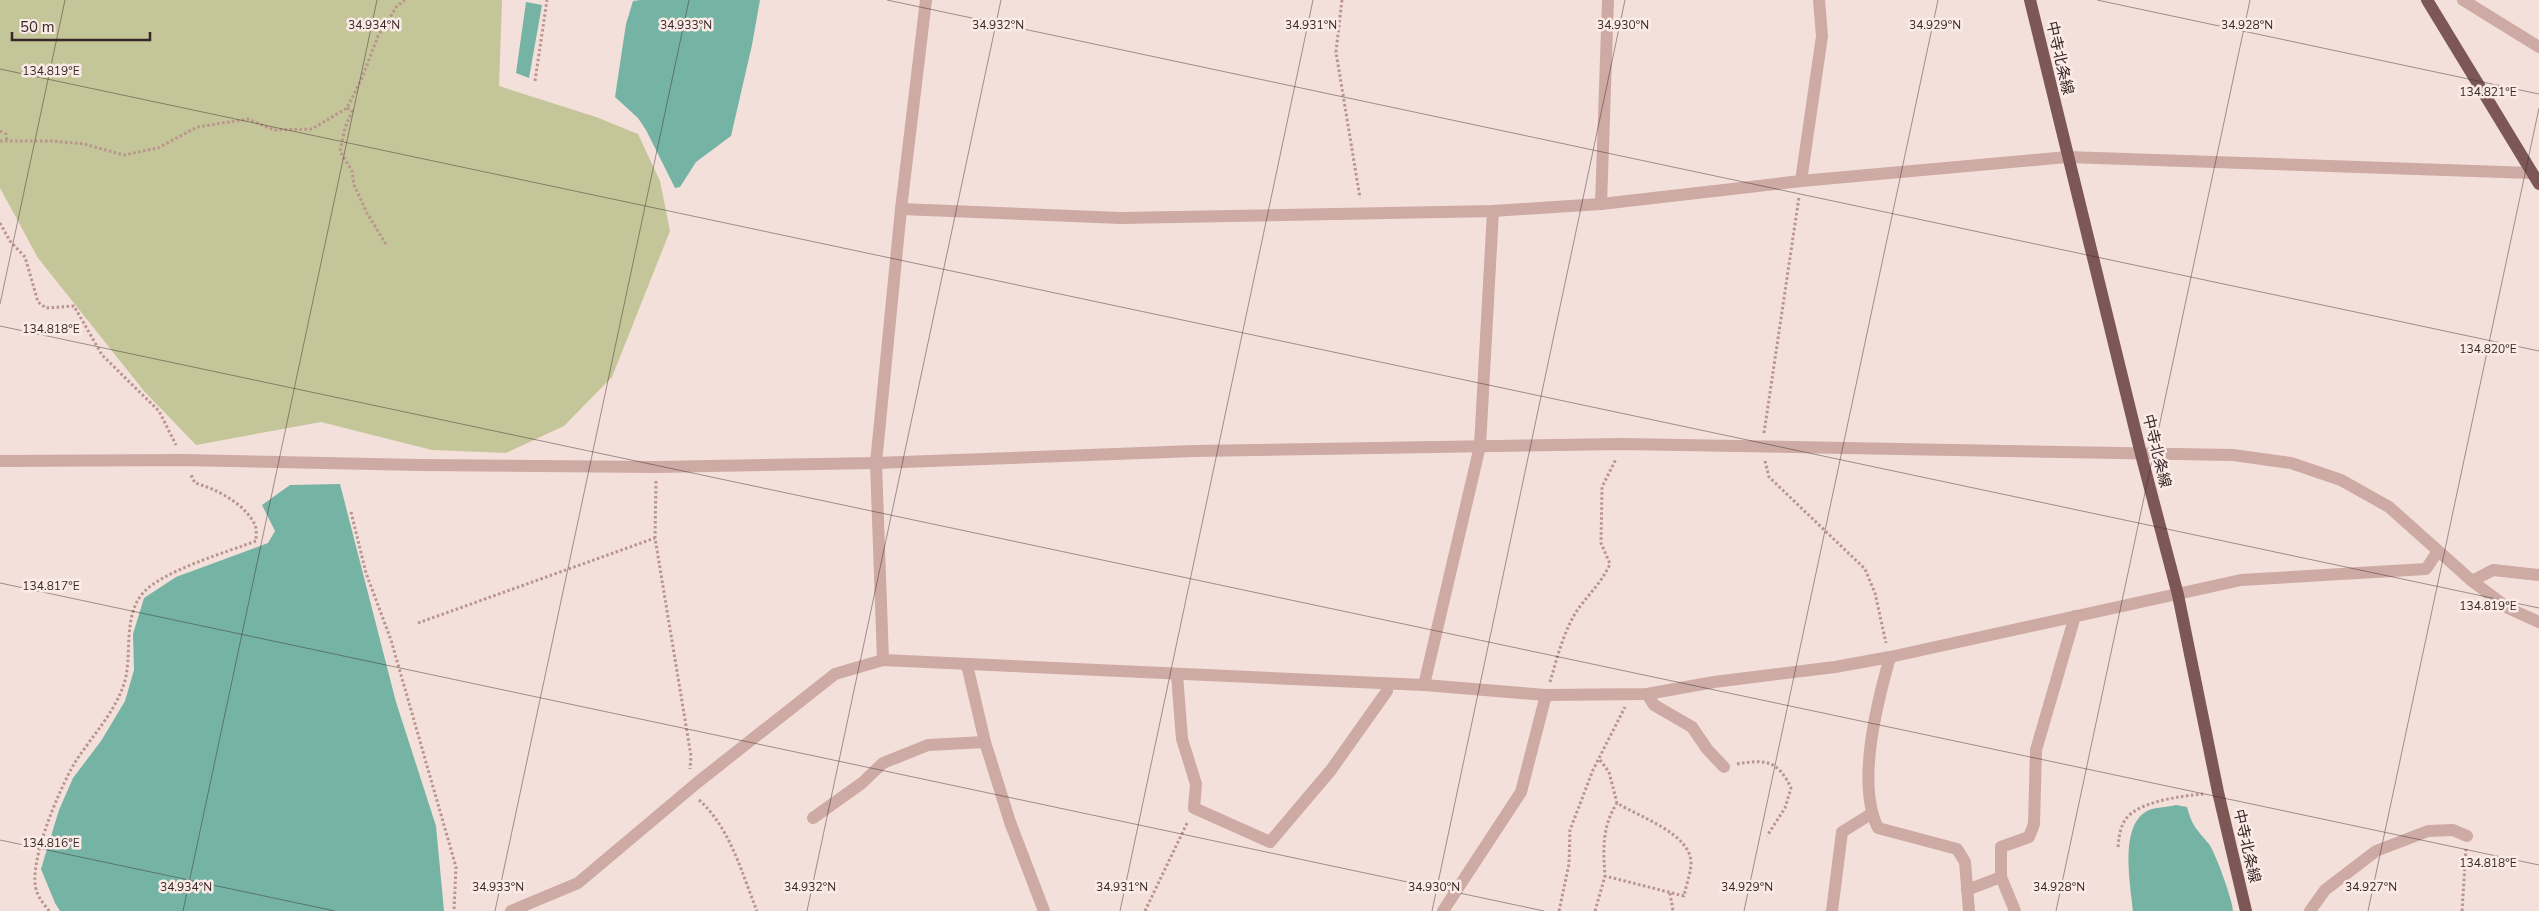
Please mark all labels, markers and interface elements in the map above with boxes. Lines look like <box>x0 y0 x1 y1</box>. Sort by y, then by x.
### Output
scale bar <box>12 10 150 42</box>
text: 50 m <box>20 17 55 37</box>
text: 34.934°N <box>348 17 400 33</box>
text: 34.933°N <box>660 17 712 33</box>
text: 34.932°N <box>972 17 1024 33</box>
text: 34.931°N <box>1285 17 1337 33</box>
text: 34.930°N <box>1597 17 1649 33</box>
text: 34.929°N <box>1909 17 1961 33</box>
text: 34.928°N <box>2221 17 2273 33</box>
street label: 中寺北条線 <box>2042 19 2078 97</box>
text: 134.819°E <box>22 63 80 79</box>
text: 134.821°E <box>2459 84 2517 100</box>
text: 134.818°E <box>22 321 80 337</box>
text: 134.820°E <box>2459 341 2517 357</box>
street label: 中寺北条線 <box>2138 412 2176 490</box>
text: 134.817°E <box>22 578 80 594</box>
text: 134.819°E <box>2459 598 2517 614</box>
street label: 中寺北条線 <box>2229 807 2265 885</box>
text: 134.816°E <box>22 835 80 851</box>
text: 134.818°E <box>2459 855 2517 871</box>
text: 34.934°N <box>160 879 212 895</box>
text: 34.933°N <box>472 879 524 895</box>
text: 34.932°N <box>784 879 836 895</box>
text: 34.931°N <box>1096 879 1148 895</box>
text: 34.930°N <box>1408 879 1460 895</box>
text: 34.929°N <box>1721 879 1773 895</box>
text: 34.928°N <box>2033 879 2085 895</box>
text: 34.927°N <box>2345 879 2397 895</box>

